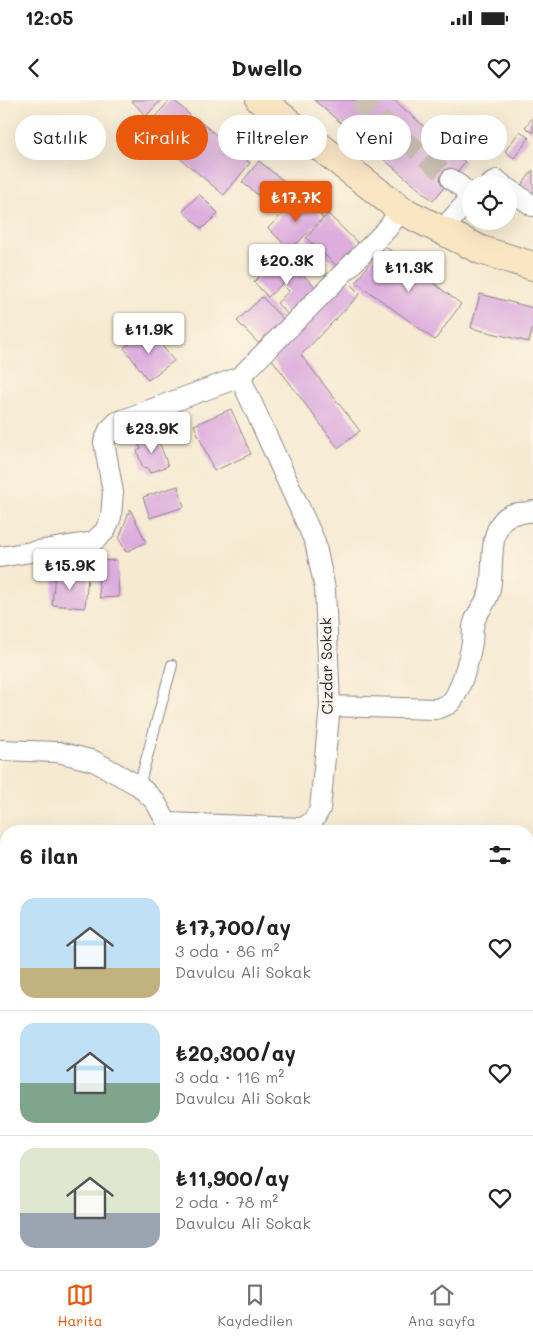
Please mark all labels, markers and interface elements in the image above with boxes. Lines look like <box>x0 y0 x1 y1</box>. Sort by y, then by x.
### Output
text: 12:05 <box>25 5 73 30</box>
text: Dwello <box>231 53 302 82</box>
icon: back <box>20 54 48 82</box>
icon: heart <box>485 54 513 82</box>
chip: Satılık <box>15 115 106 160</box>
chip: Kiralık <box>116 115 208 160</box>
chip: Filtreler <box>218 115 327 160</box>
chip: Yeni <box>337 115 411 160</box>
chip: Daire <box>421 115 507 160</box>
map controls <box>462 175 517 230</box>
button: locate <box>462 175 517 230</box>
pin: ₺17.7K <box>255 180 337 223</box>
text: ₺17.7K <box>271 186 321 207</box>
pin: ₺20.3K <box>246 244 328 286</box>
text: ₺20.3K <box>260 249 314 270</box>
pin: ₺11.3K <box>368 250 450 293</box>
text: ₺11.3K <box>384 256 434 277</box>
pin: ₺11.9K <box>108 312 190 355</box>
text: ₺11.9K <box>124 318 174 339</box>
pin: ₺23.9K <box>111 412 193 454</box>
text: ₺23.9K <box>125 417 179 438</box>
pin: ₺15.9K <box>29 548 111 591</box>
text: ₺15.9K <box>44 554 96 575</box>
street label: Cizdar Sokak <box>315 617 337 715</box>
icon: filters <box>486 841 514 869</box>
text: 6 ilan <box>20 842 78 869</box>
text: ₺17,700/ay <box>175 913 291 940</box>
icon: home <box>60 918 120 978</box>
icon: heart <box>486 934 514 962</box>
text: 3 oda · 86 m² <box>175 940 280 961</box>
text: Davulcu Ali Sokak <box>175 961 311 982</box>
text: ₺20,300/ay <box>175 1039 296 1066</box>
icon: home <box>60 1043 120 1103</box>
icon: heart <box>486 1059 514 1087</box>
text: 3 oda · 116 m² <box>175 1066 284 1087</box>
text: Davulcu Ali Sokak <box>175 1087 311 1108</box>
text: ₺11,900/ay <box>175 1164 289 1191</box>
icon: home <box>60 1168 120 1228</box>
icon: heart <box>486 1184 514 1212</box>
text: 2 oda · 78 m² <box>175 1191 278 1212</box>
text: Davulcu Ali Sokak <box>175 1212 311 1233</box>
tab: Harita <box>58 1281 102 1330</box>
tab: Kaydedilen <box>218 1281 293 1330</box>
tab: Ana sayfa <box>408 1281 475 1330</box>

